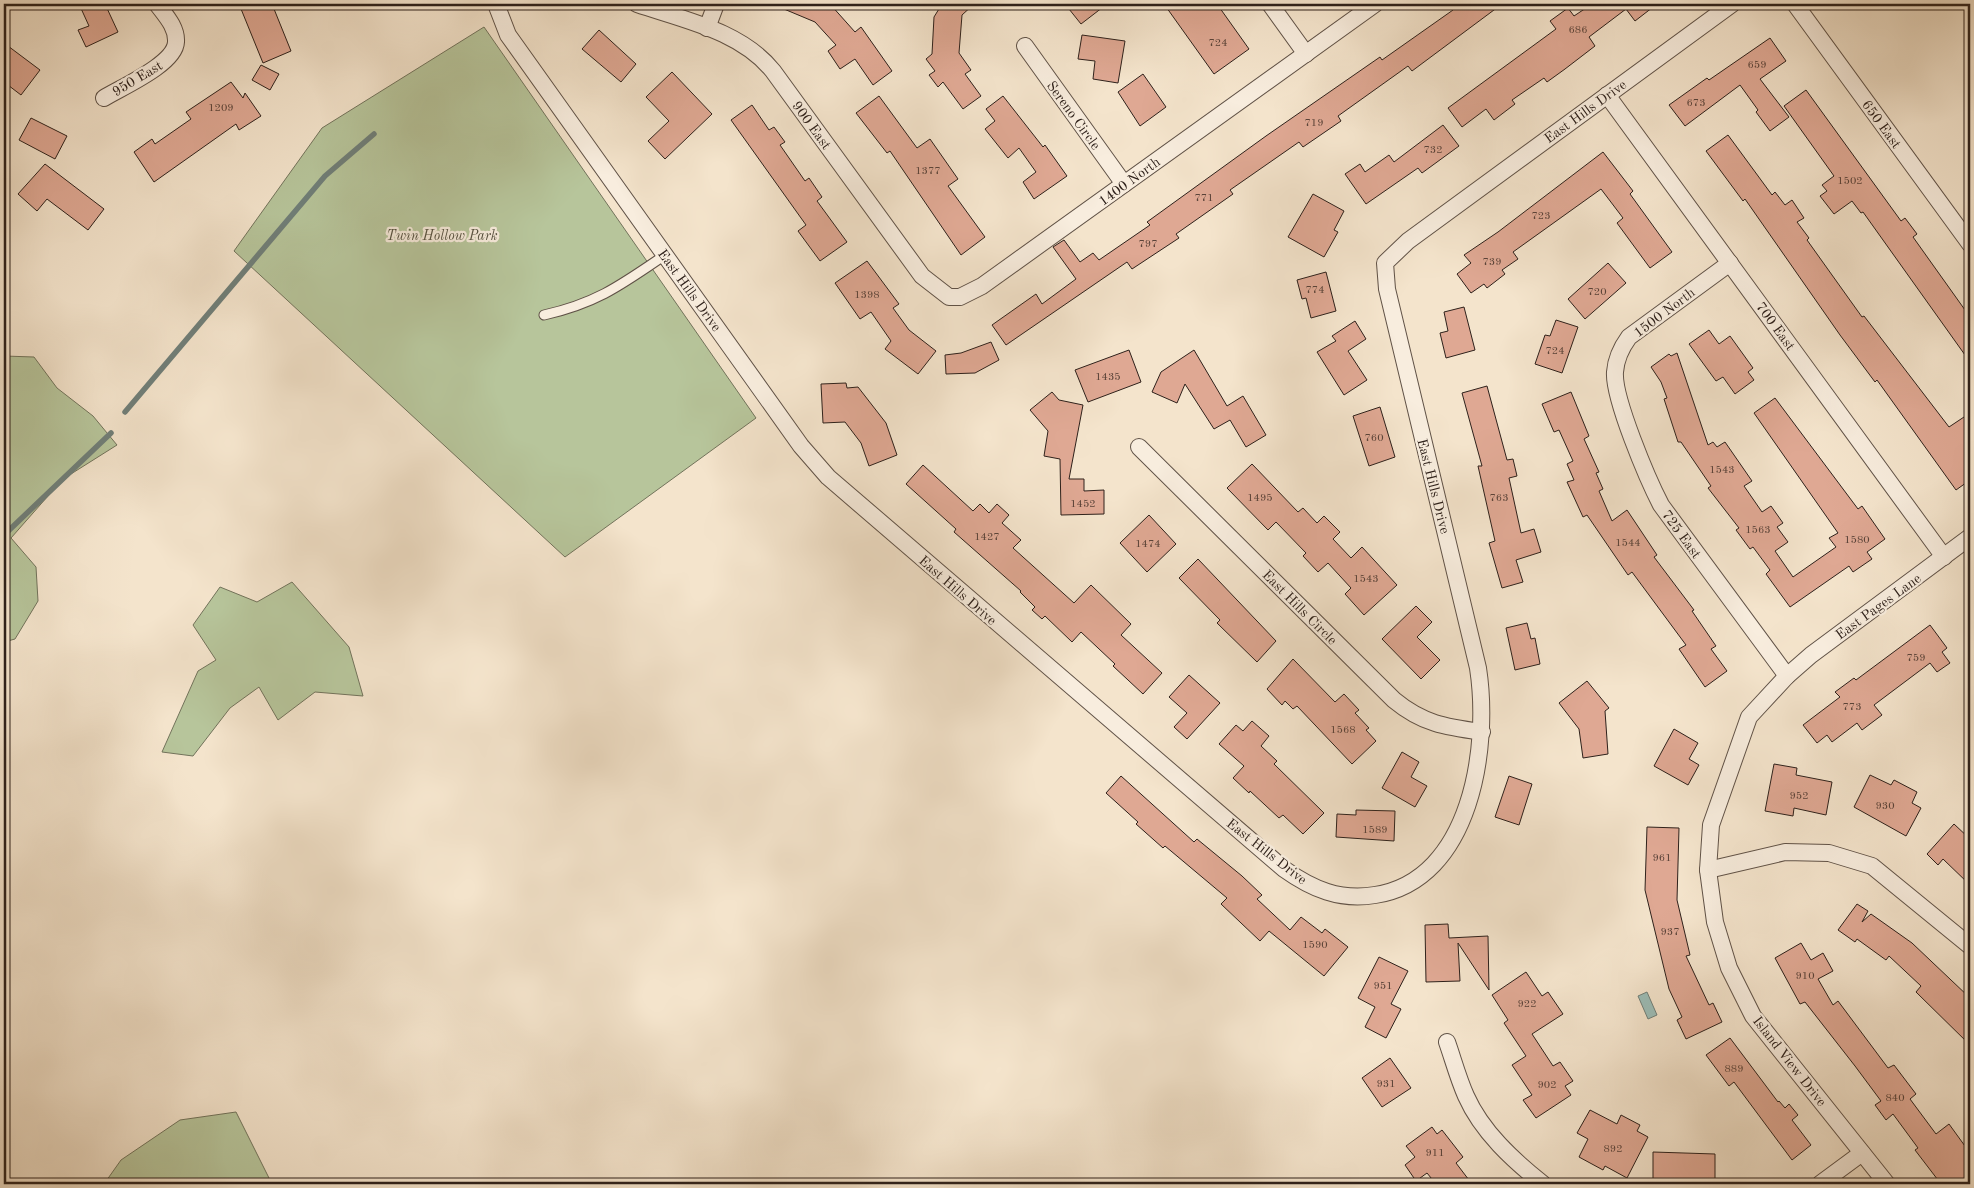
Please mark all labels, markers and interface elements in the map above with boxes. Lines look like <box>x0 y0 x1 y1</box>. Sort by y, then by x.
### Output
house number: 686 <box>1568 25 1588 36</box>
house number: 724 <box>1208 38 1228 49</box>
street label: 950 East <box>110 58 165 99</box>
house number: 659 <box>1747 60 1767 71</box>
street label: East Hills Drive <box>1542 78 1629 146</box>
street label: Sereno Circle <box>1044 79 1103 152</box>
house number: 673 <box>1686 98 1706 109</box>
street label: 650 East <box>1859 98 1903 151</box>
street label: 900 East <box>789 99 833 152</box>
house number: 1209 <box>208 103 234 114</box>
house number: 719 <box>1304 118 1324 129</box>
house number: 732 <box>1423 145 1443 156</box>
street label: 1400 North <box>1096 155 1163 209</box>
house number: 1377 <box>915 166 941 177</box>
house number: 1502 <box>1837 176 1863 187</box>
house number: 771 <box>1194 193 1214 204</box>
house number: 723 <box>1531 211 1551 222</box>
park label: Twin Hollow Park <box>386 229 498 243</box>
house number: 797 <box>1138 239 1158 250</box>
street label: East Hills Drive <box>655 247 723 334</box>
house number: 739 <box>1482 257 1502 268</box>
house number: 774 <box>1305 285 1325 296</box>
street label: 1500 North <box>1631 285 1698 340</box>
house number: 720 <box>1587 287 1607 298</box>
house number: 1398 <box>854 290 880 301</box>
street label: 700 East <box>1753 300 1797 353</box>
house number: 724 <box>1545 346 1565 357</box>
house number: 1435 <box>1095 372 1121 383</box>
house number: 760 <box>1364 433 1384 444</box>
street label: East Hills Drive <box>1414 437 1452 535</box>
house number: 1543 <box>1709 465 1735 476</box>
house number: 1495 <box>1247 493 1273 504</box>
house number: 763 <box>1489 493 1509 504</box>
house number: 1452 <box>1070 499 1096 510</box>
street label: 725 East <box>1659 508 1703 561</box>
house number: 1563 <box>1745 525 1771 536</box>
house number: 1427 <box>974 532 1000 543</box>
house number: 1580 <box>1844 535 1870 546</box>
house number: 1544 <box>1615 538 1641 549</box>
house number: 1474 <box>1135 539 1161 550</box>
street label: East Hills Drive <box>916 553 999 628</box>
street label: East Hills Circle <box>1259 568 1339 648</box>
street label: East Pages Lane <box>1833 571 1924 642</box>
house number: 1543 <box>1353 574 1379 585</box>
house number: 759 <box>1906 653 1926 664</box>
house number: 773 <box>1842 702 1862 713</box>
house number: 1568 <box>1330 725 1356 736</box>
house number: 952 <box>1789 791 1809 802</box>
house number: 930 <box>1875 801 1895 812</box>
street label: East Hills Drive <box>1224 816 1309 887</box>
house number: 1589 <box>1362 825 1388 836</box>
house number: 961 <box>1652 853 1672 864</box>
house number: 937 <box>1660 927 1680 938</box>
house number: 1590 <box>1302 940 1328 951</box>
house number: 910 <box>1795 971 1815 982</box>
house number: 951 <box>1373 981 1393 992</box>
house number: 922 <box>1517 999 1537 1010</box>
street label: Island View Drive <box>1750 1014 1829 1109</box>
house number: 889 <box>1724 1064 1744 1075</box>
house number: 931 <box>1376 1079 1396 1090</box>
house number: 902 <box>1537 1080 1557 1091</box>
house number: 840 <box>1885 1093 1905 1104</box>
house number: 892 <box>1603 1144 1623 1155</box>
house number: 911 <box>1425 1148 1445 1159</box>

